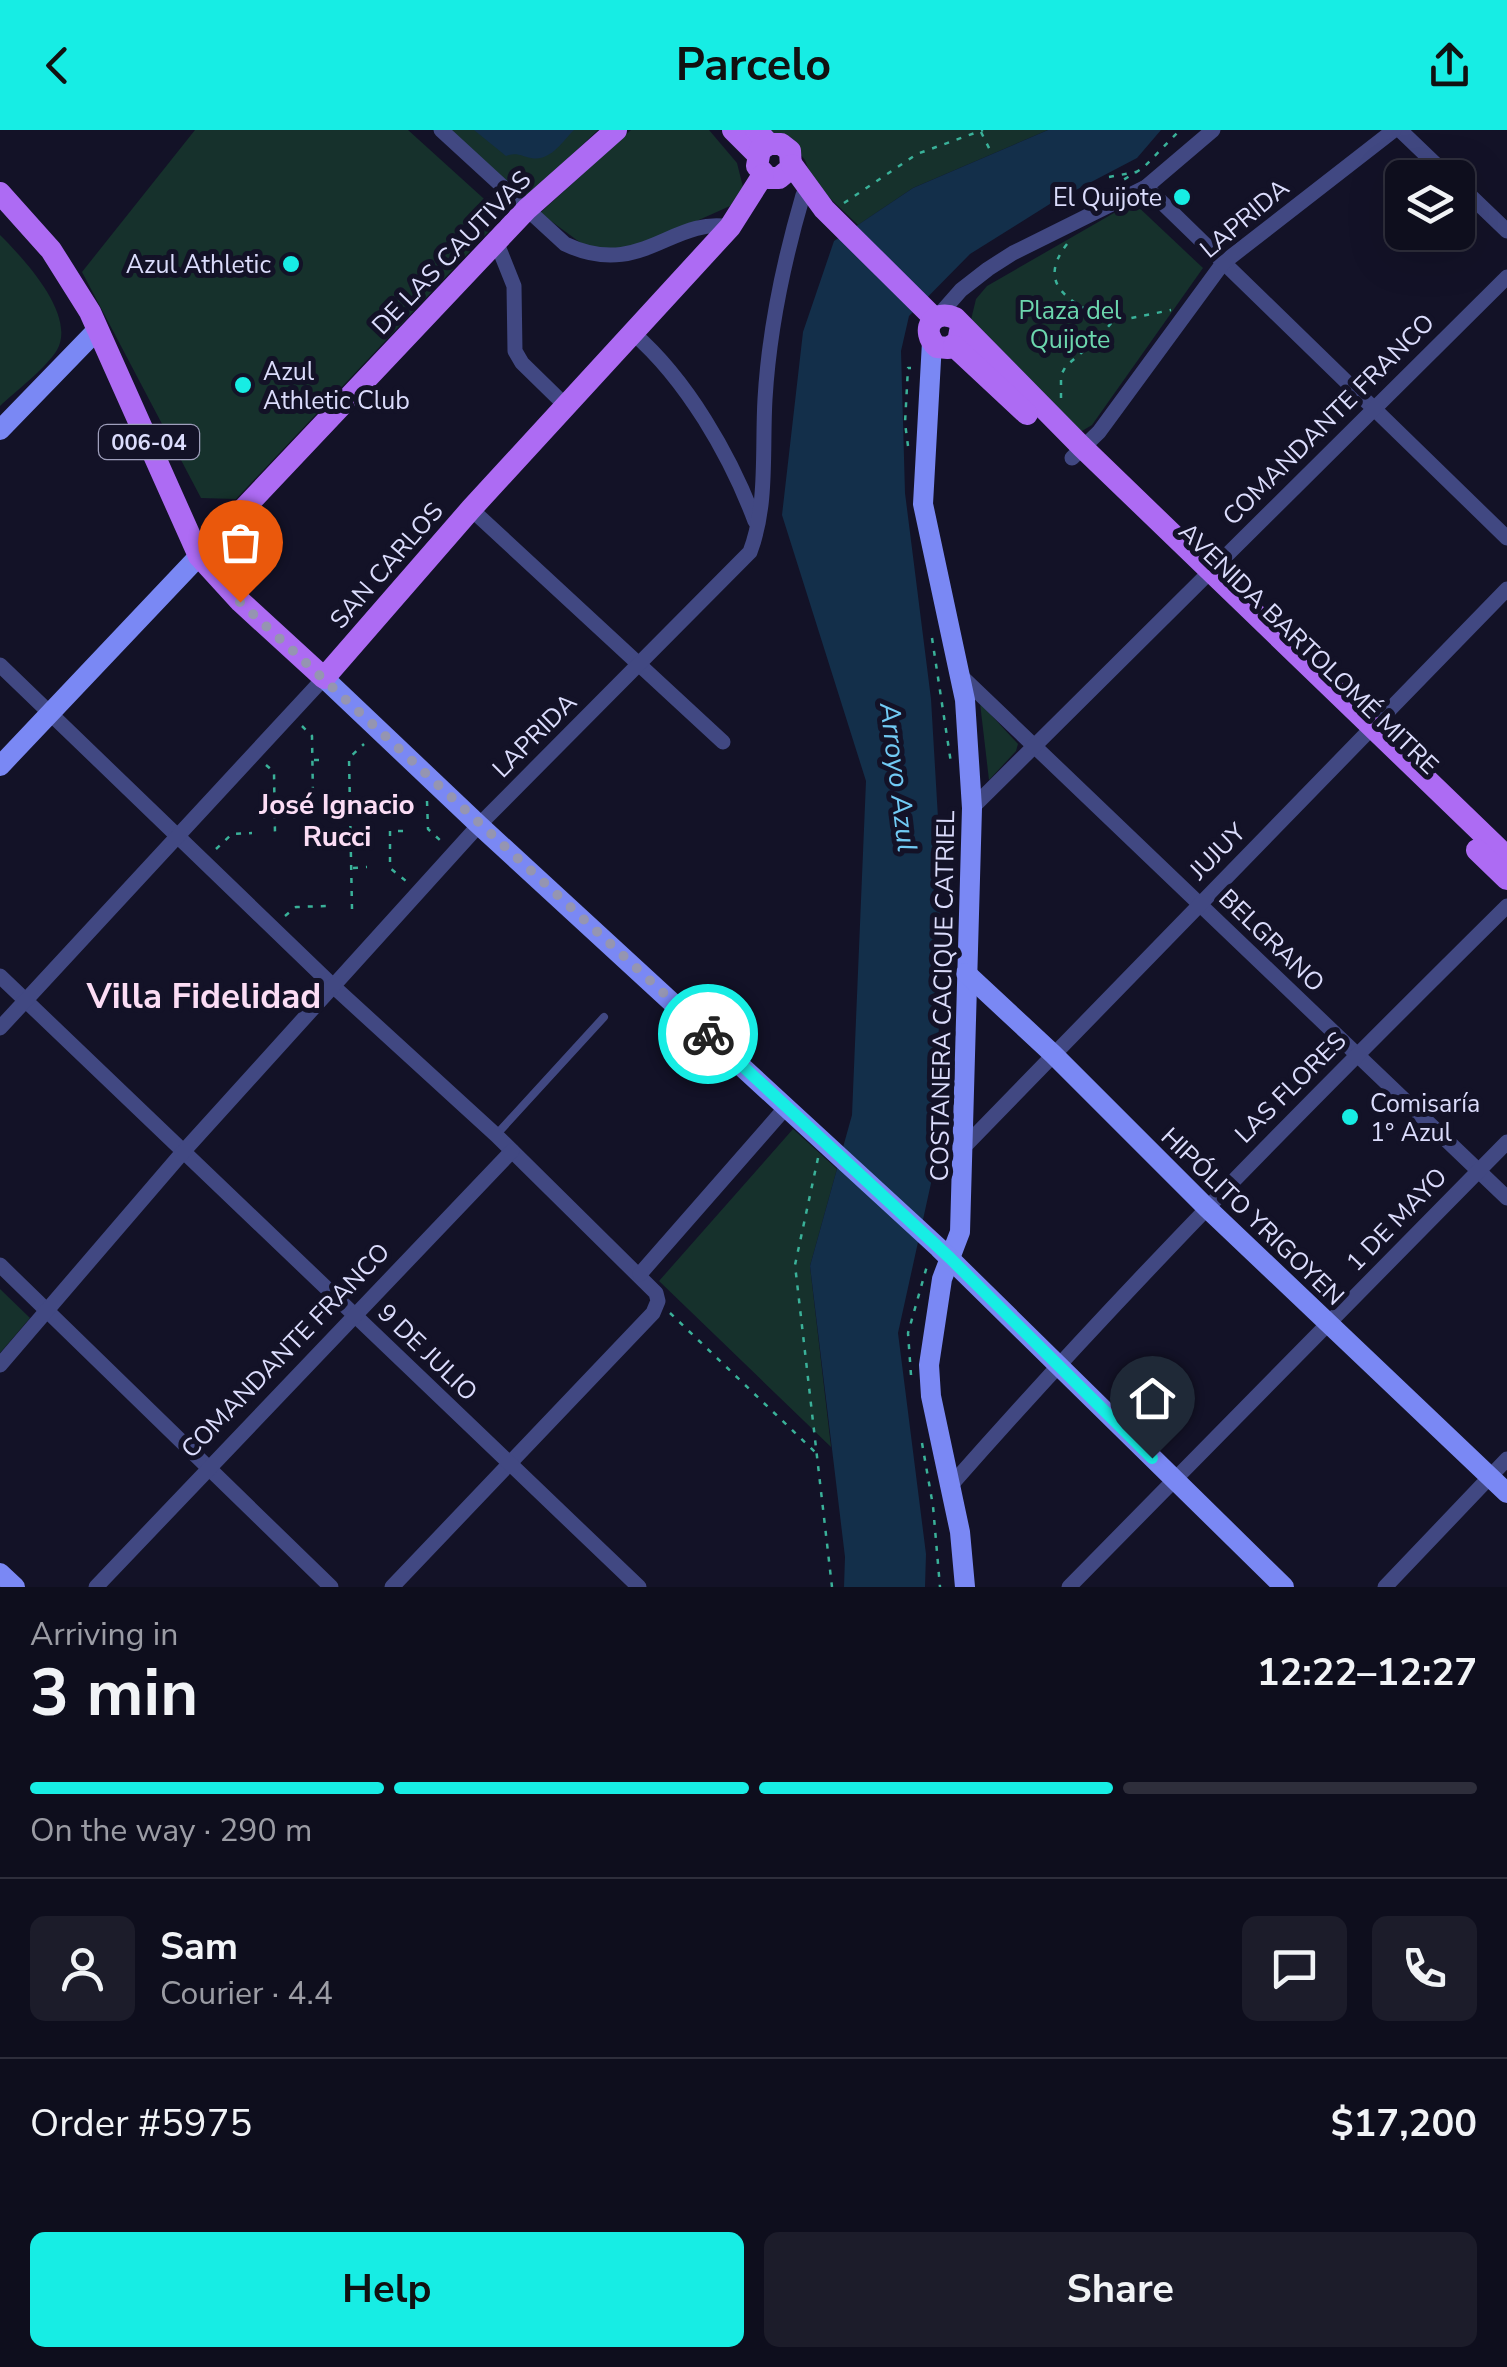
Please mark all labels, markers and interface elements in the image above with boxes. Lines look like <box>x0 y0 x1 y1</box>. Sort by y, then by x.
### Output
text: Parcelo <box>676 35 831 96</box>
icon: back <box>30 38 85 93</box>
icon: share <box>1422 38 1477 93</box>
map controls <box>1385 160 1475 250</box>
button: layers <box>1385 160 1475 250</box>
street label: DE LAS CAUTIVAS <box>364 163 539 342</box>
street label: LAPRIDA <box>1193 171 1296 266</box>
place label: El Quijote <box>1053 181 1162 215</box>
marker: El Quijote <box>1171 186 1193 208</box>
place label: Azul Athletic <box>126 248 271 282</box>
marker: Azul Athletic <box>280 253 302 275</box>
park label: Plaza del Quijote <box>1019 294 1122 357</box>
street label: COMANDANTE FRANCO <box>1215 306 1442 533</box>
place label: Azul Athletic Club <box>263 355 410 418</box>
marker: Azul Athletic Club <box>232 374 254 396</box>
road number: 006-04 <box>99 425 199 459</box>
street label: SAN CARLOS <box>322 495 451 636</box>
pin <box>198 500 283 603</box>
icon: bag <box>213 515 268 570</box>
street label: AVENIDA BARTOLOMÉ MITRE <box>1171 515 1446 782</box>
street label: LAPRIDA <box>485 686 584 785</box>
water label: Arroyo Azul <box>870 699 926 854</box>
district label: José Ignacio Rucci <box>258 786 415 856</box>
street label: COSTANERA CACIQUE CATRIEL <box>923 810 963 1182</box>
street label: JUJUY <box>1181 815 1254 888</box>
street label: BELGRANO <box>1211 882 1332 1000</box>
district label: Villa Fidelidad <box>86 973 321 1020</box>
courier <box>658 984 758 1084</box>
icon: bike <box>681 1007 736 1062</box>
street label: LAS FLORES <box>1227 1024 1354 1151</box>
place label: Comisaría 1° Azul <box>1370 1087 1480 1150</box>
marker: Comisaría 1° Azul <box>1339 1106 1361 1128</box>
street label: HIPÓLITO YRIGOYEN <box>1153 1120 1351 1313</box>
street label: 1 DE MAYO <box>1339 1160 1455 1279</box>
street label: COMANDANTE FRANCO <box>174 1236 398 1466</box>
street label: 9 DE JULIO <box>370 1297 485 1409</box>
pin <box>1110 1356 1195 1459</box>
icon: home <box>1125 1371 1180 1426</box>
text: Arriving in <box>30 1613 178 1656</box>
text: 12:22–12:27 <box>1257 1647 1477 1698</box>
text: 3 min <box>30 1649 198 1738</box>
text: On the way · 290 m <box>30 1809 312 1852</box>
button: person <box>30 1916 135 2021</box>
button: chat <box>1242 1916 1347 2021</box>
button: phone <box>1372 1916 1477 2021</box>
text: Sam <box>160 1921 238 1972</box>
text: Courier · 4.4 <box>160 1972 333 2015</box>
text: Order #5975 <box>30 2098 252 2149</box>
text: $17,200 <box>1331 2098 1477 2149</box>
button: Help <box>30 2232 744 2347</box>
button: Share <box>764 2232 1477 2347</box>

